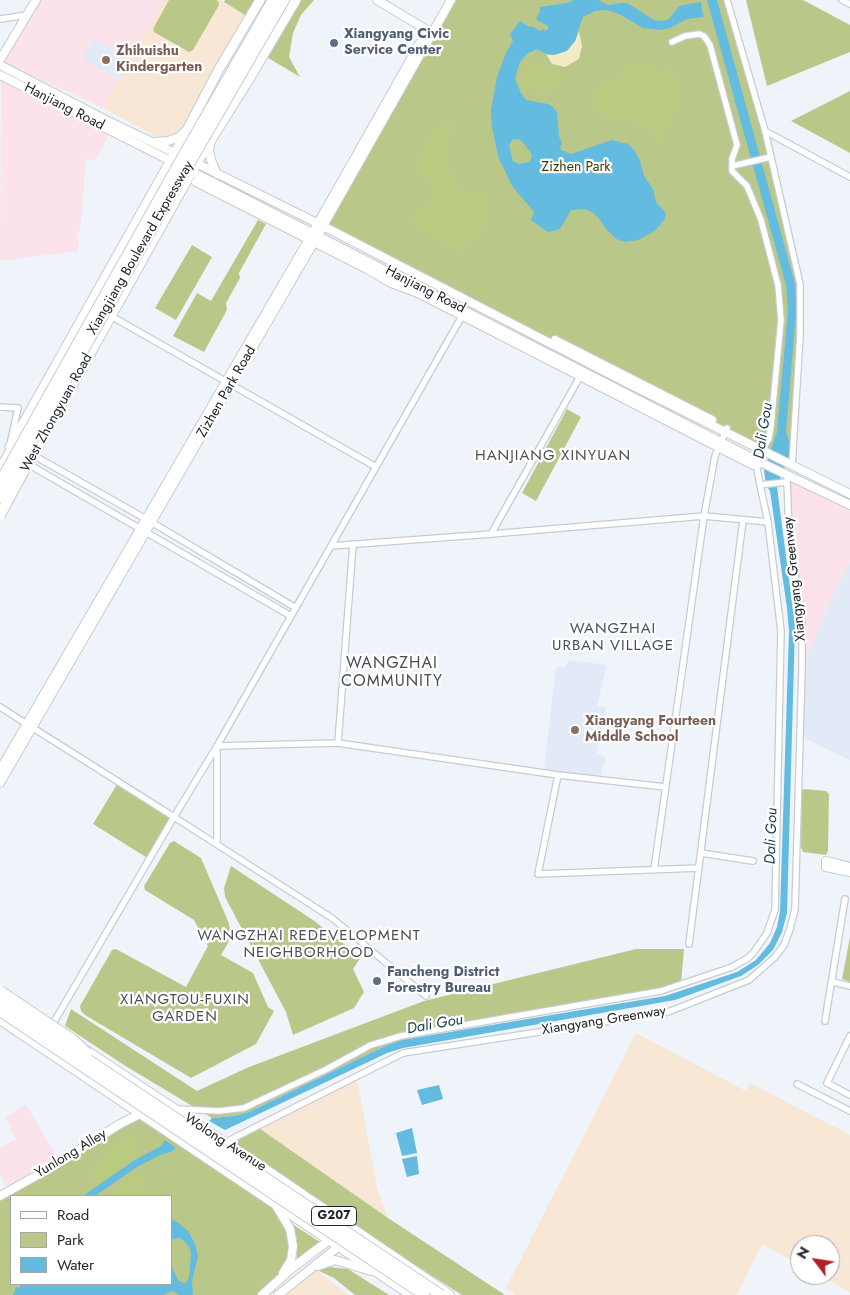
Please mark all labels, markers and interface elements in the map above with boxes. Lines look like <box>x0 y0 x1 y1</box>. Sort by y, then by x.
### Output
place label: Xiangyang Civic Service Center <box>344 27 449 59</box>
marker: Xiangyang Civic Service Center <box>328 37 340 49</box>
place label: Zhihuishu Kindergarten <box>116 44 202 76</box>
marker: Zhihuishu Kindergarten <box>100 54 112 66</box>
street label: Hanjiang Road <box>21 80 107 134</box>
street label: Xiangjiang Boulevard Expressway <box>84 158 198 338</box>
park label: Zizhen Park <box>542 160 610 176</box>
street label: Hanjiang Road <box>382 263 468 317</box>
street label: Zizhen Park Road <box>194 343 260 441</box>
street label: West Zhongyuan Road <box>17 351 97 475</box>
water label: Dali Gou <box>751 402 777 460</box>
district label: HANJIANG XINYUAN <box>473 447 633 465</box>
street label: Xiangyang Greenway <box>780 516 810 642</box>
district label: WANGZHAI URBAN VILLAGE <box>550 620 676 655</box>
district label: WANGZHAI COMMUNITY <box>340 654 444 692</box>
place label: Xiangyang Fourteen Middle School <box>585 714 716 746</box>
marker: Xiangyang Fourteen Middle School <box>569 724 581 736</box>
water label: Dali Gou <box>762 807 782 865</box>
district label: WANGZHAI REDEVELOPMENT NEIGHBORHOOD <box>194 927 424 962</box>
place label: Fancheng District Forestry Bureau <box>387 965 500 998</box>
marker: Fancheng District Forestry Bureau <box>371 975 383 987</box>
district label: XIANGTOU-FUXIN GARDEN <box>118 991 252 1026</box>
street label: Xiangyang Greenway <box>541 1003 667 1039</box>
water label: Dali Gou <box>406 1011 464 1039</box>
street label: Wolong Avenue <box>181 1110 269 1176</box>
street label: Yunlong Alley <box>32 1126 110 1182</box>
legend <box>10 1195 172 1285</box>
text: Road <box>57 1204 89 1226</box>
road number: G207 <box>312 1206 356 1226</box>
text: Park <box>57 1229 84 1251</box>
north arrow <box>790 1235 840 1285</box>
text: N <box>792 1243 814 1263</box>
text: Water <box>57 1254 94 1276</box>

